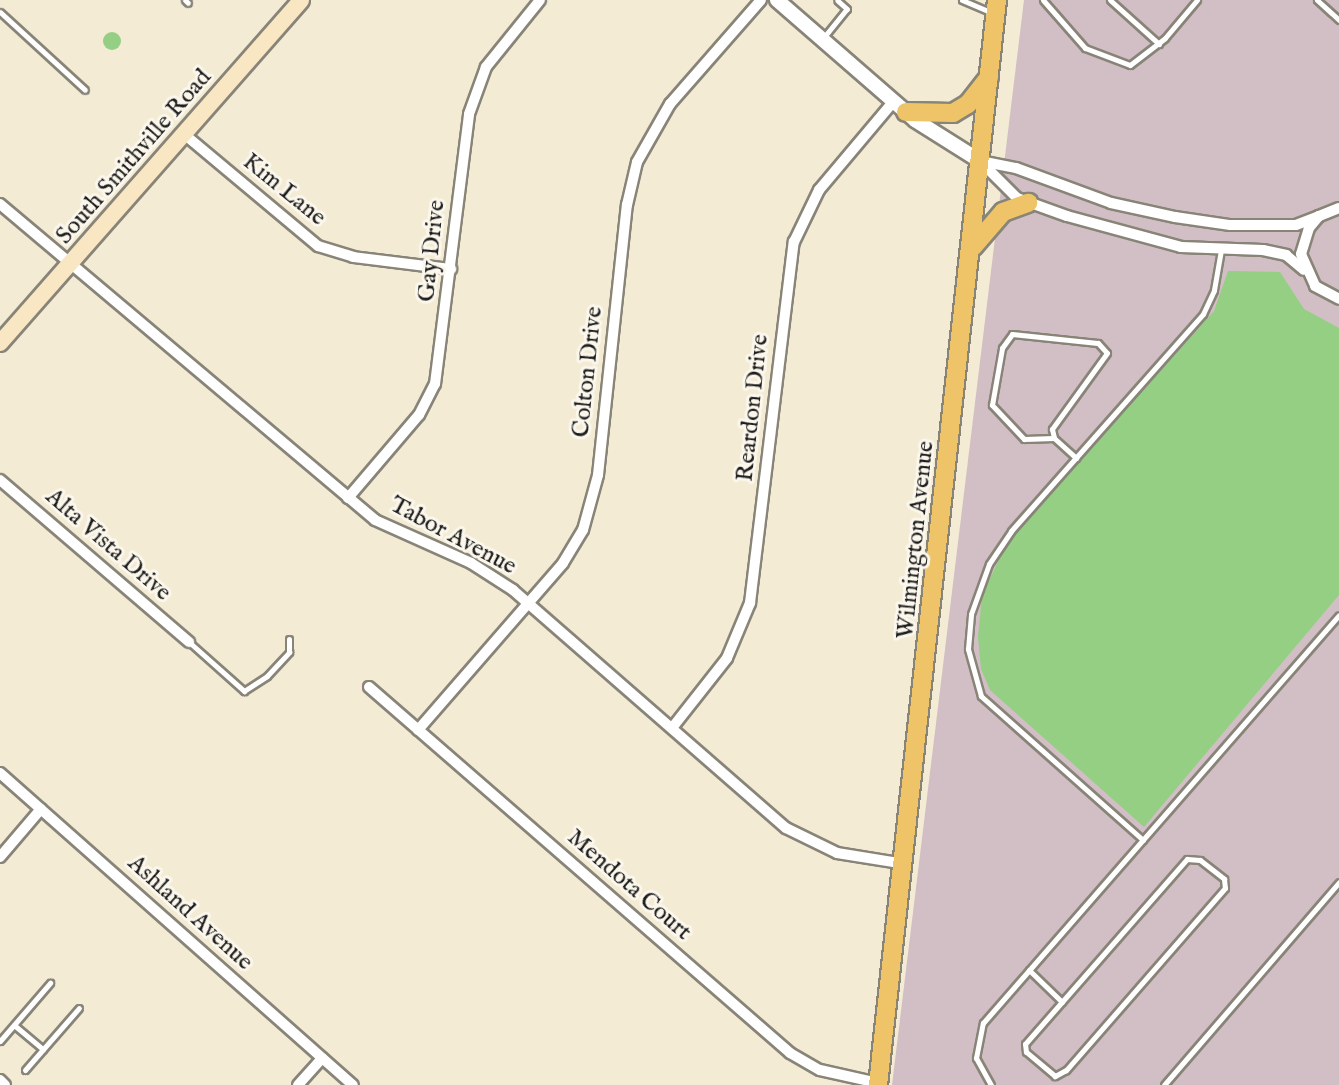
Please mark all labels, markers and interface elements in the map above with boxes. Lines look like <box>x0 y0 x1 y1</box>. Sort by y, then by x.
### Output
street label: South Smithville Road <box>50 64 218 250</box>
street label: Kim Lane <box>237 148 331 232</box>
street label: Gay Drive <box>412 199 452 303</box>
street label: Colton Drive <box>567 305 609 439</box>
street label: Reardon Drive <box>731 333 775 483</box>
street label: Wilmington Avenue <box>891 439 941 641</box>
street label: Alta Vista Drive <box>39 483 177 607</box>
street label: Tabor Avenue <box>385 491 521 581</box>
street label: Mendota Court <box>561 823 697 947</box>
street label: Ashland Avenue <box>121 849 259 977</box>

